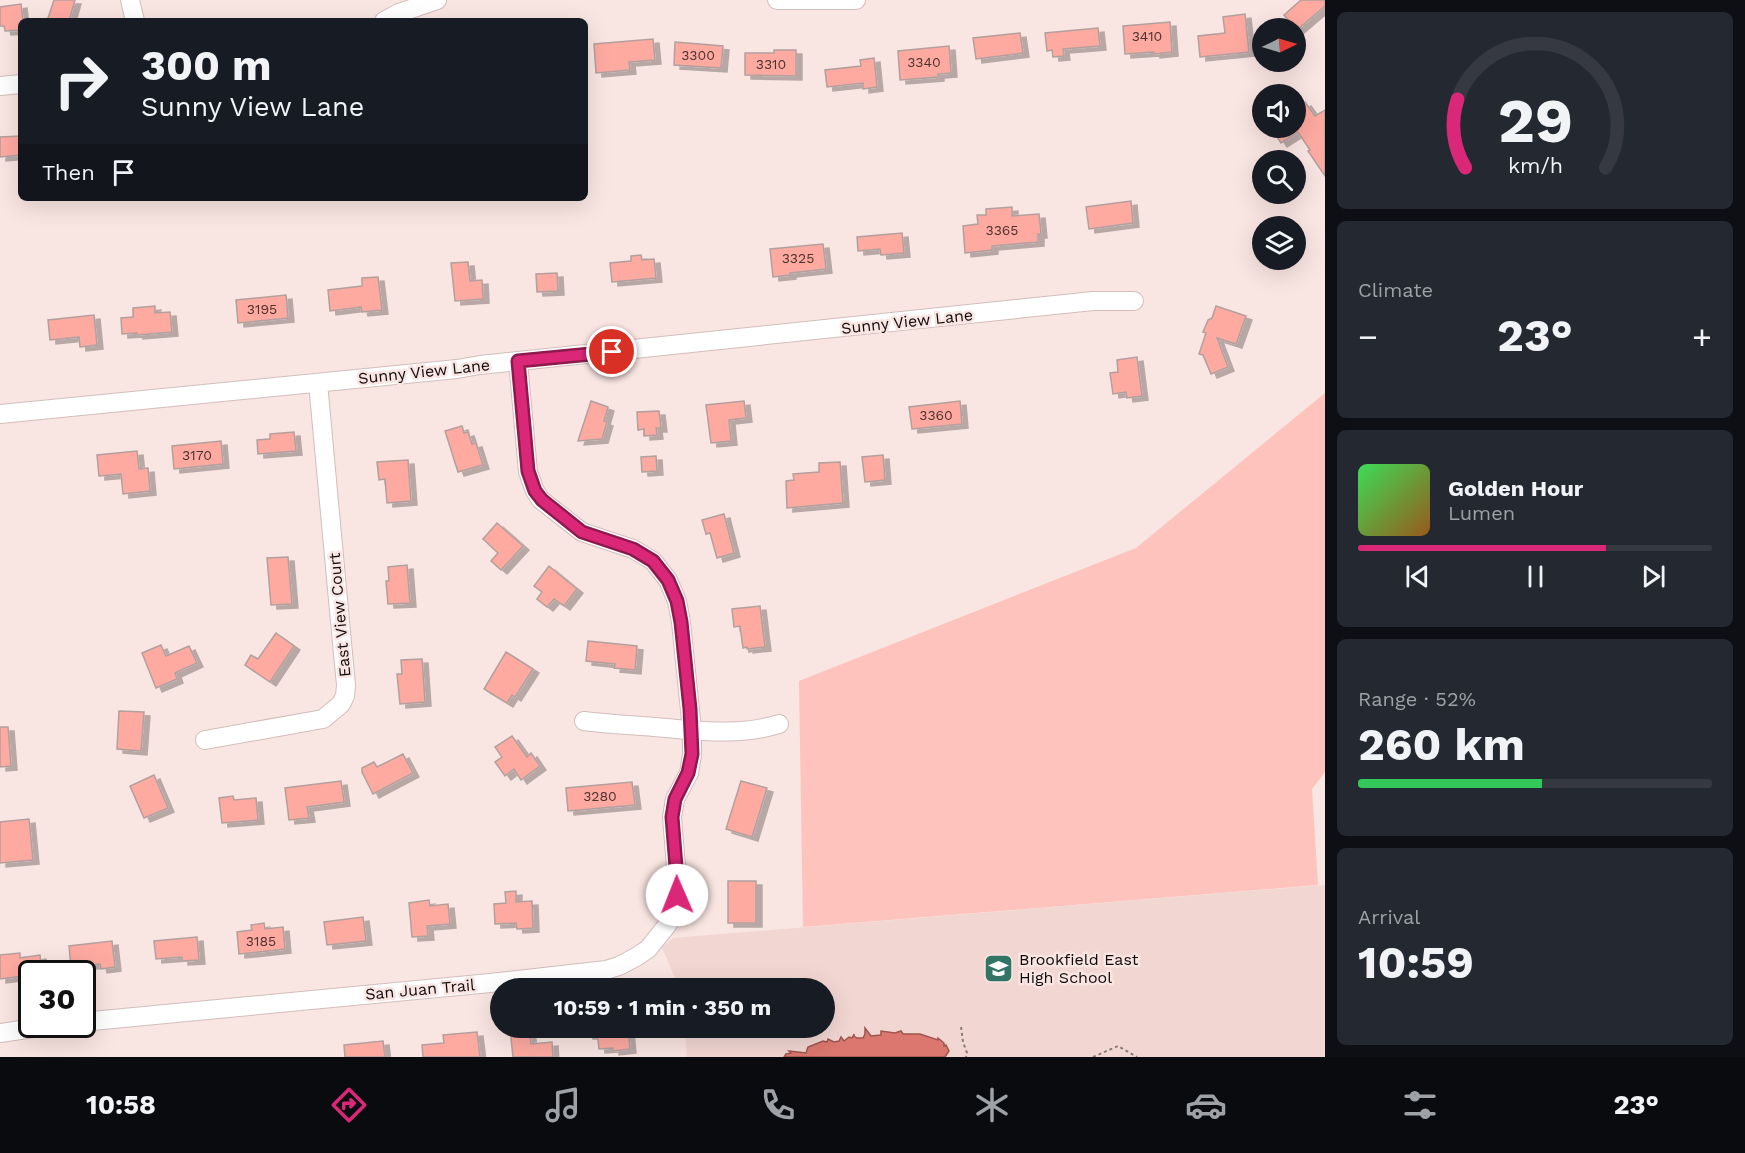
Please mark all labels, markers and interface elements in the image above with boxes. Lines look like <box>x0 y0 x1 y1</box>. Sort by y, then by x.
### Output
north arrow <box>1252 18 1306 72</box>
map controls <box>1252 18 1306 270</box>
house number: 3410 <box>1132 28 1162 44</box>
text: 300 m <box>141 41 272 90</box>
icon: right <box>42 42 120 120</box>
house number: 3300 <box>681 47 715 63</box>
house number: 3340 <box>907 54 941 70</box>
house number: 3310 <box>756 56 786 72</box>
button: sound <box>1252 84 1306 138</box>
text: 29 <box>1497 84 1573 157</box>
text: Sunny View Lane <box>141 91 364 123</box>
button: search <box>1252 150 1306 204</box>
text: km/h <box>1507 153 1563 178</box>
icon: arrive <box>107 156 140 189</box>
text: Then <box>42 160 95 185</box>
button: layers <box>1252 216 1306 270</box>
house number: 3365 <box>986 222 1018 238</box>
house number: 3325 <box>782 250 814 266</box>
text: Climate <box>1358 278 1433 302</box>
house number: 3195 <box>247 301 277 317</box>
street label: Sunny View Lane <box>840 305 974 338</box>
text: 23° <box>1497 309 1573 362</box>
text: − <box>1358 317 1378 356</box>
text: + <box>1692 317 1712 356</box>
pin <box>586 326 637 377</box>
icon: arrive <box>595 335 628 368</box>
street label: Sunny View Lane <box>357 355 491 388</box>
house number: 3360 <box>919 407 953 423</box>
house number: 3170 <box>182 447 212 463</box>
text: Golden Hour <box>1448 476 1583 501</box>
text: Lumen <box>1448 501 1515 525</box>
street label: East View Court <box>325 552 354 678</box>
icon: previous <box>1401 560 1434 593</box>
icon: pause <box>1519 560 1552 593</box>
icon: next <box>1637 560 1670 593</box>
text: Range · 52% <box>1358 687 1476 711</box>
text: 260 km <box>1358 718 1525 771</box>
house number: 3280 <box>583 788 617 804</box>
position arrow <box>645 863 709 927</box>
text: Arrival <box>1358 905 1420 929</box>
house number: 3185 <box>246 933 276 949</box>
text: 10:59 <box>1358 936 1474 989</box>
place label: Brookfield East High School <box>1019 950 1139 987</box>
school or university icon: Brookfield East High School <box>982 952 1014 984</box>
speed limit sign: 30 <box>18 960 96 1038</box>
street label: San Juan Trail <box>364 975 476 1004</box>
text: 10:59 · 1 min · 350 m <box>554 995 771 1020</box>
icon: directions <box>328 1084 370 1126</box>
icon: music <box>542 1084 584 1126</box>
icon: phone <box>757 1084 799 1126</box>
icon: climate <box>971 1084 1013 1126</box>
icon: car <box>1185 1084 1227 1126</box>
icon: filters <box>1399 1084 1441 1126</box>
text: 10:58 <box>86 1089 156 1121</box>
text: 23° <box>1613 1089 1659 1121</box>

